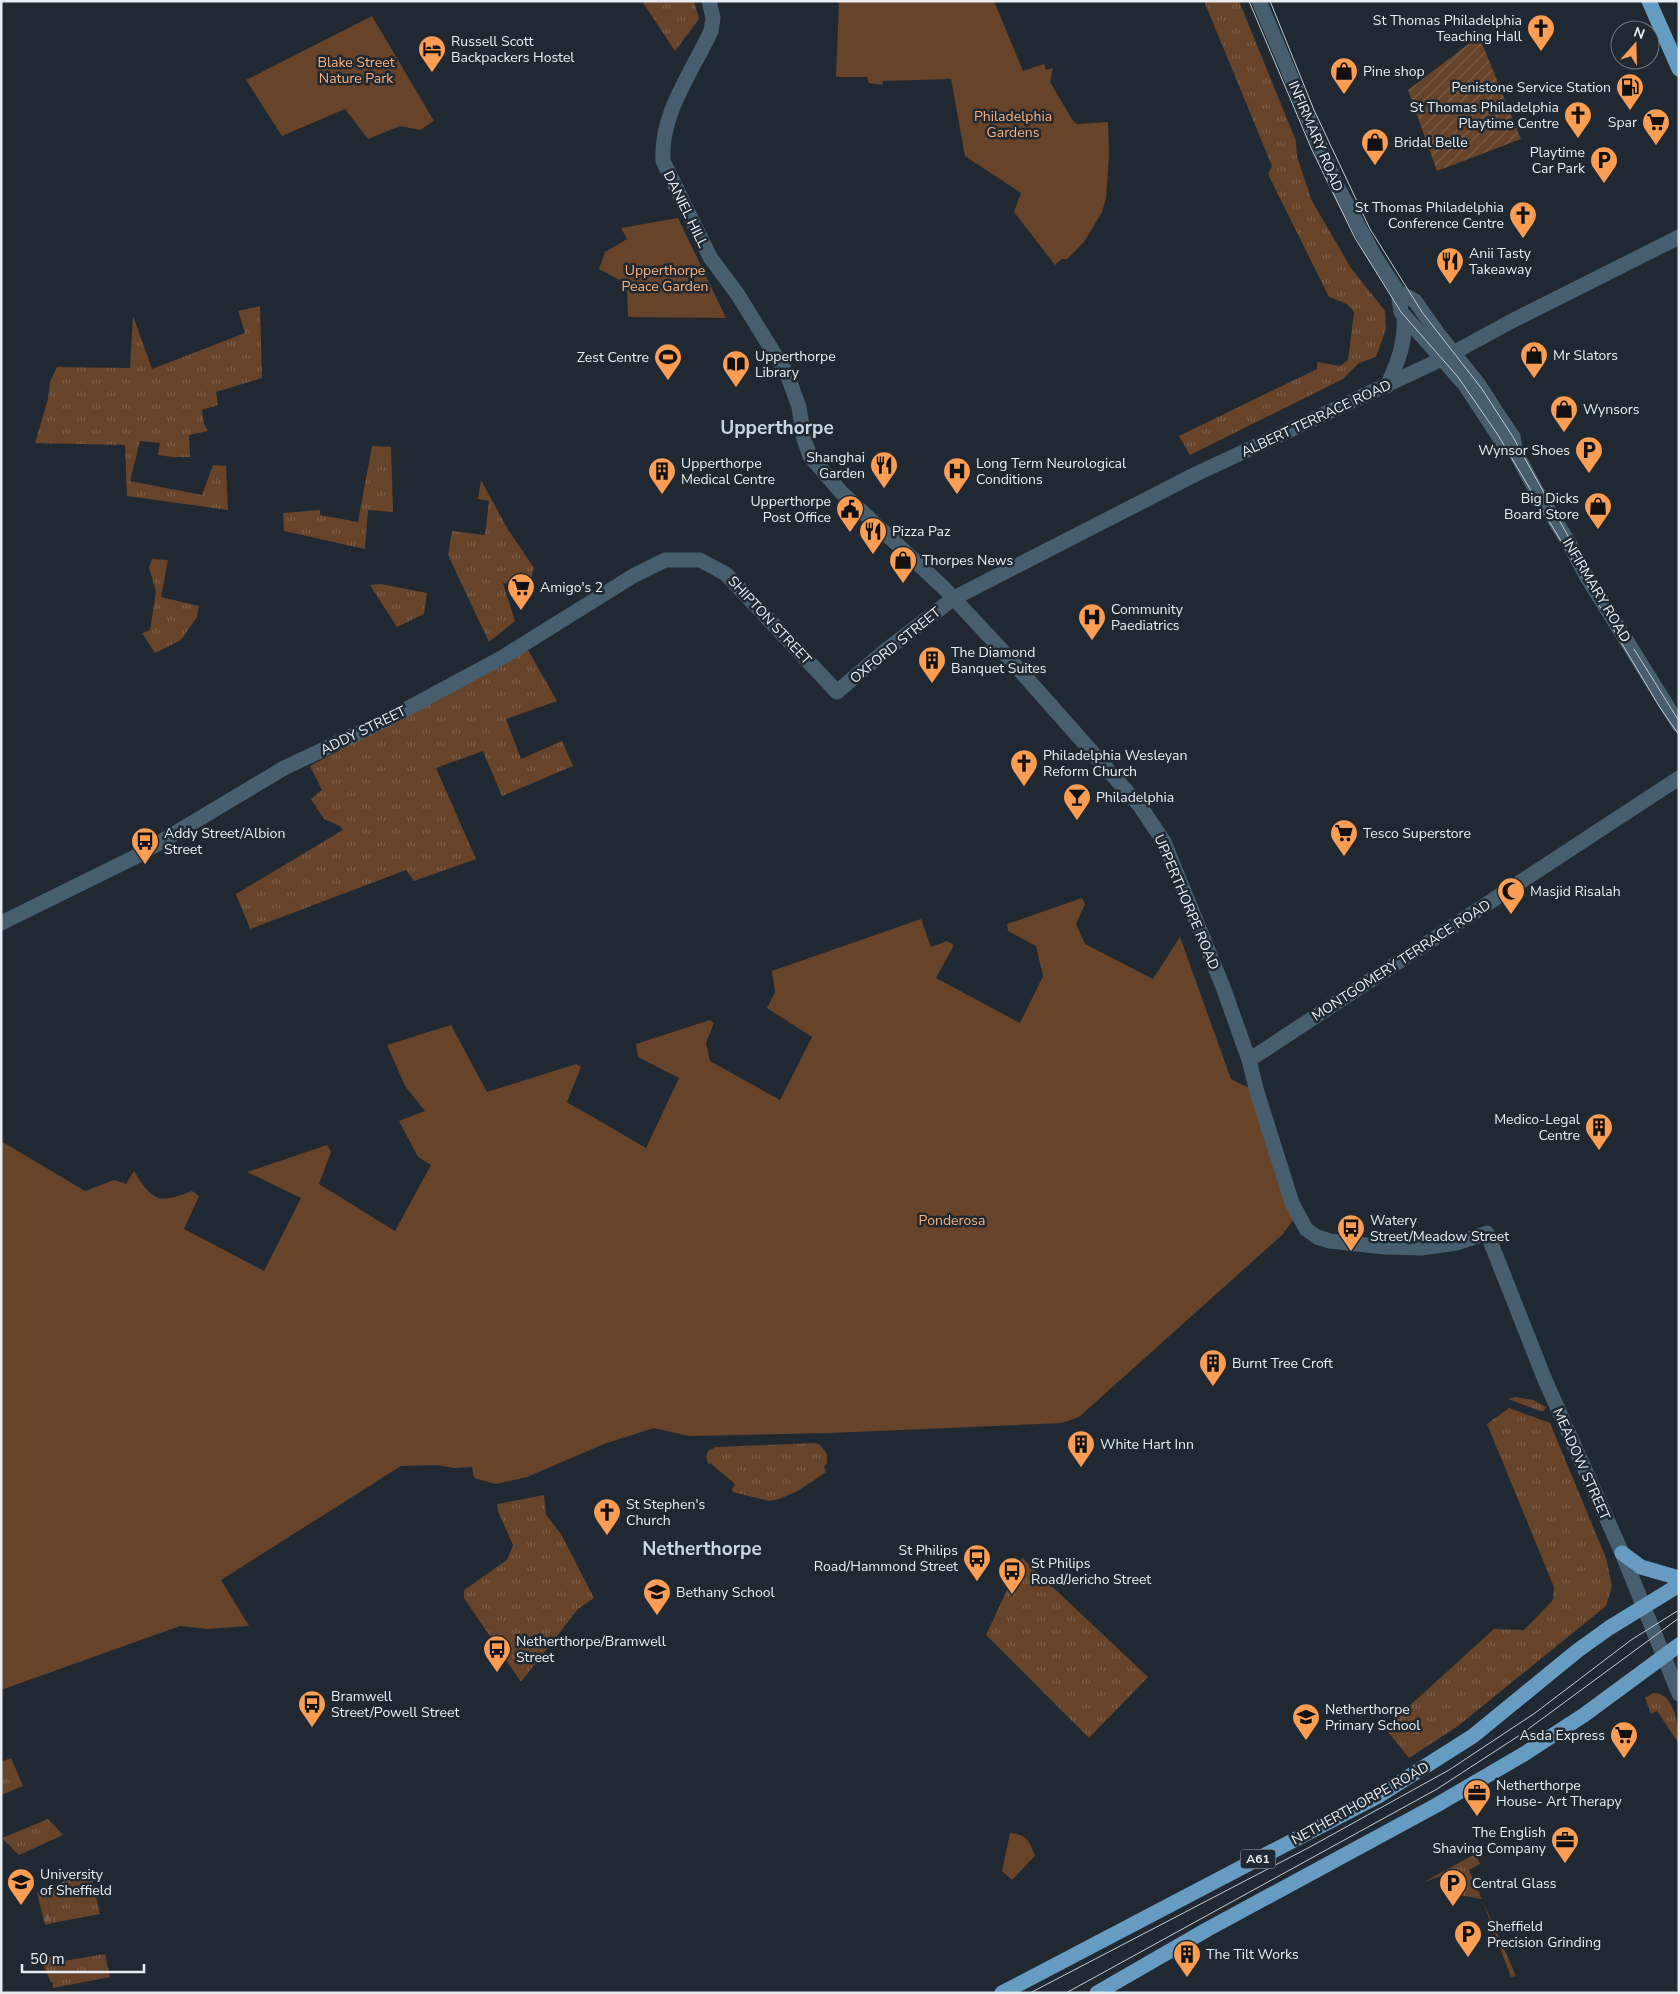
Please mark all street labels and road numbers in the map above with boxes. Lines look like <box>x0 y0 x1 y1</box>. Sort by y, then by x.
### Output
street label: INFIRMARY ROAD <box>1284 78 1347 194</box>
street label: DANIEL HILL <box>659 168 712 251</box>
street label: ALBERT TERRACE ROAD <box>1238 375 1394 462</box>
street label: INFIRMARY ROAD <box>1558 535 1635 646</box>
street label: SHIPTON STREET <box>724 572 816 669</box>
street label: OXFORD STREET <box>846 602 945 688</box>
street label: ADDY STREET <box>317 701 410 759</box>
street label: UPPERTHORPE ROAD <box>1149 832 1224 973</box>
street label: MONTGOMERY TERRACE ROAD <box>1308 895 1494 1026</box>
street label: MEADOW STREET <box>1548 1405 1615 1524</box>
street label: NETHERTHORPE ROAD <box>1288 1758 1433 1849</box>
road number: A61 <box>1240 1850 1276 1868</box>

